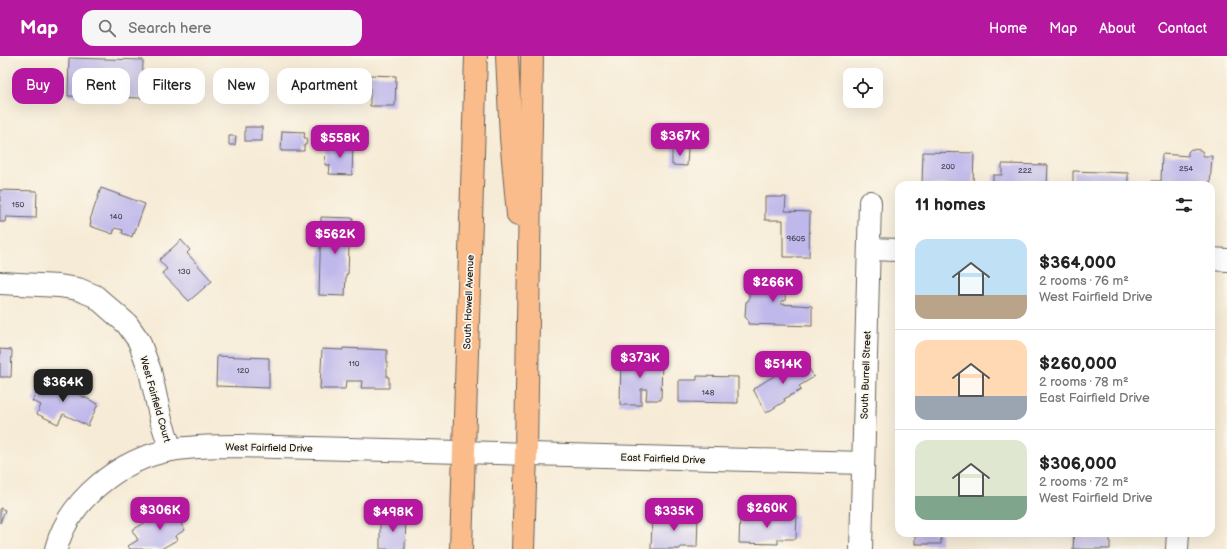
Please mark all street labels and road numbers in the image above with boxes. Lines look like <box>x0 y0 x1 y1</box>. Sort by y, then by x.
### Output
street label: South Howell Avenue <box>461 254 477 350</box>
street label: South Burrell Street <box>858 331 874 419</box>
street label: West Fairfield Court <box>137 355 173 444</box>
street label: West Fairfield Drive <box>225 441 313 455</box>
street label: East Fairfield Drive <box>620 452 706 466</box>

